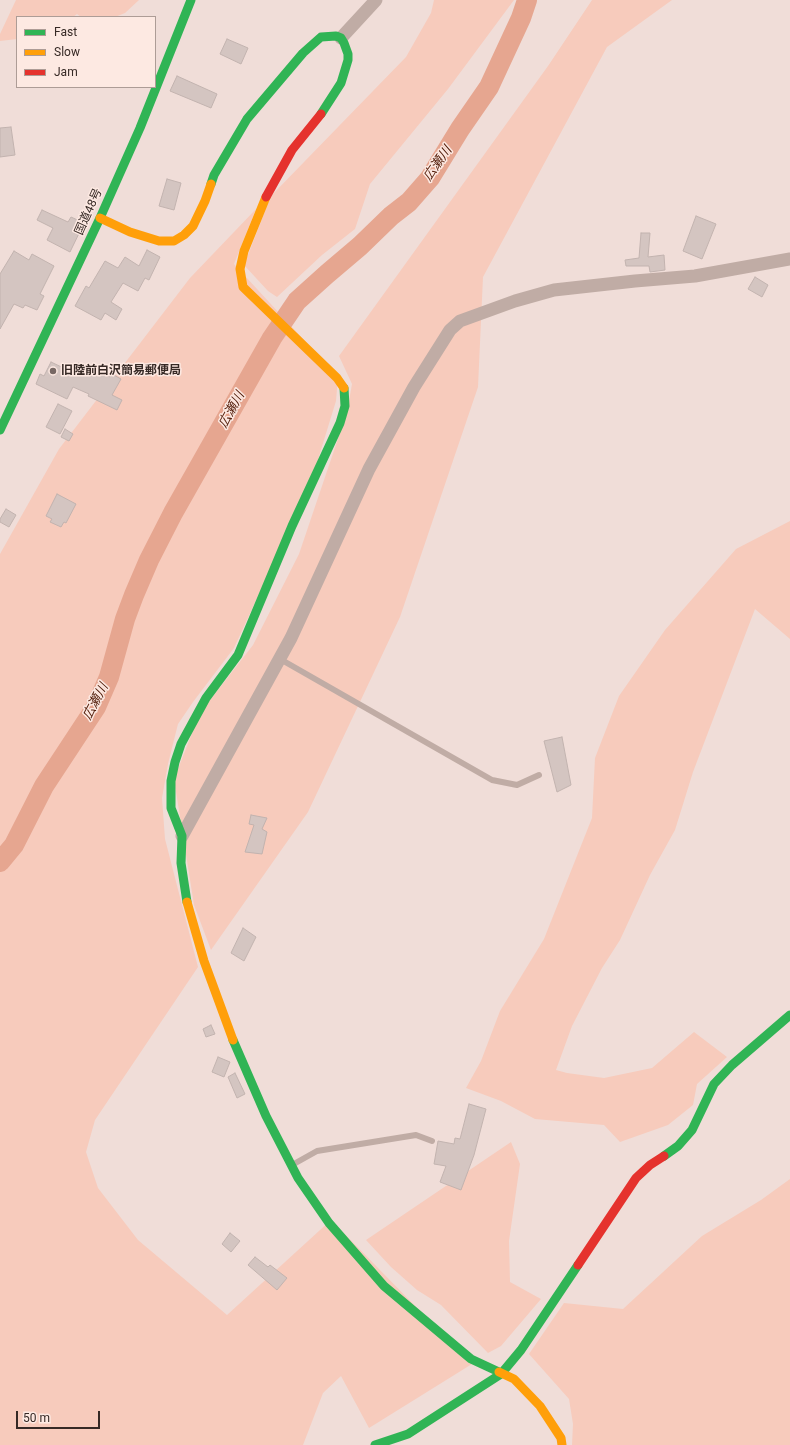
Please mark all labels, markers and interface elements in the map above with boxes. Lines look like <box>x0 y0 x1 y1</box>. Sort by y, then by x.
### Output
legend <box>16 16 156 88</box>
text: Fast <box>54 25 77 39</box>
text: Slow <box>54 45 80 59</box>
text: Jam <box>54 65 78 79</box>
water label: 広瀬川 <box>420 144 456 184</box>
street label: 国道48号 <box>72 186 106 238</box>
place label: 旧陸前白沢簡易郵便局 <box>61 364 181 378</box>
marker: 旧陸前白沢簡易郵便局 <box>48 366 58 376</box>
water label: 広瀬川 <box>216 389 248 431</box>
water label: 広瀬川 <box>80 681 112 723</box>
scale bar <box>18 1403 102 1429</box>
text: 50 m <box>23 1411 50 1425</box>

